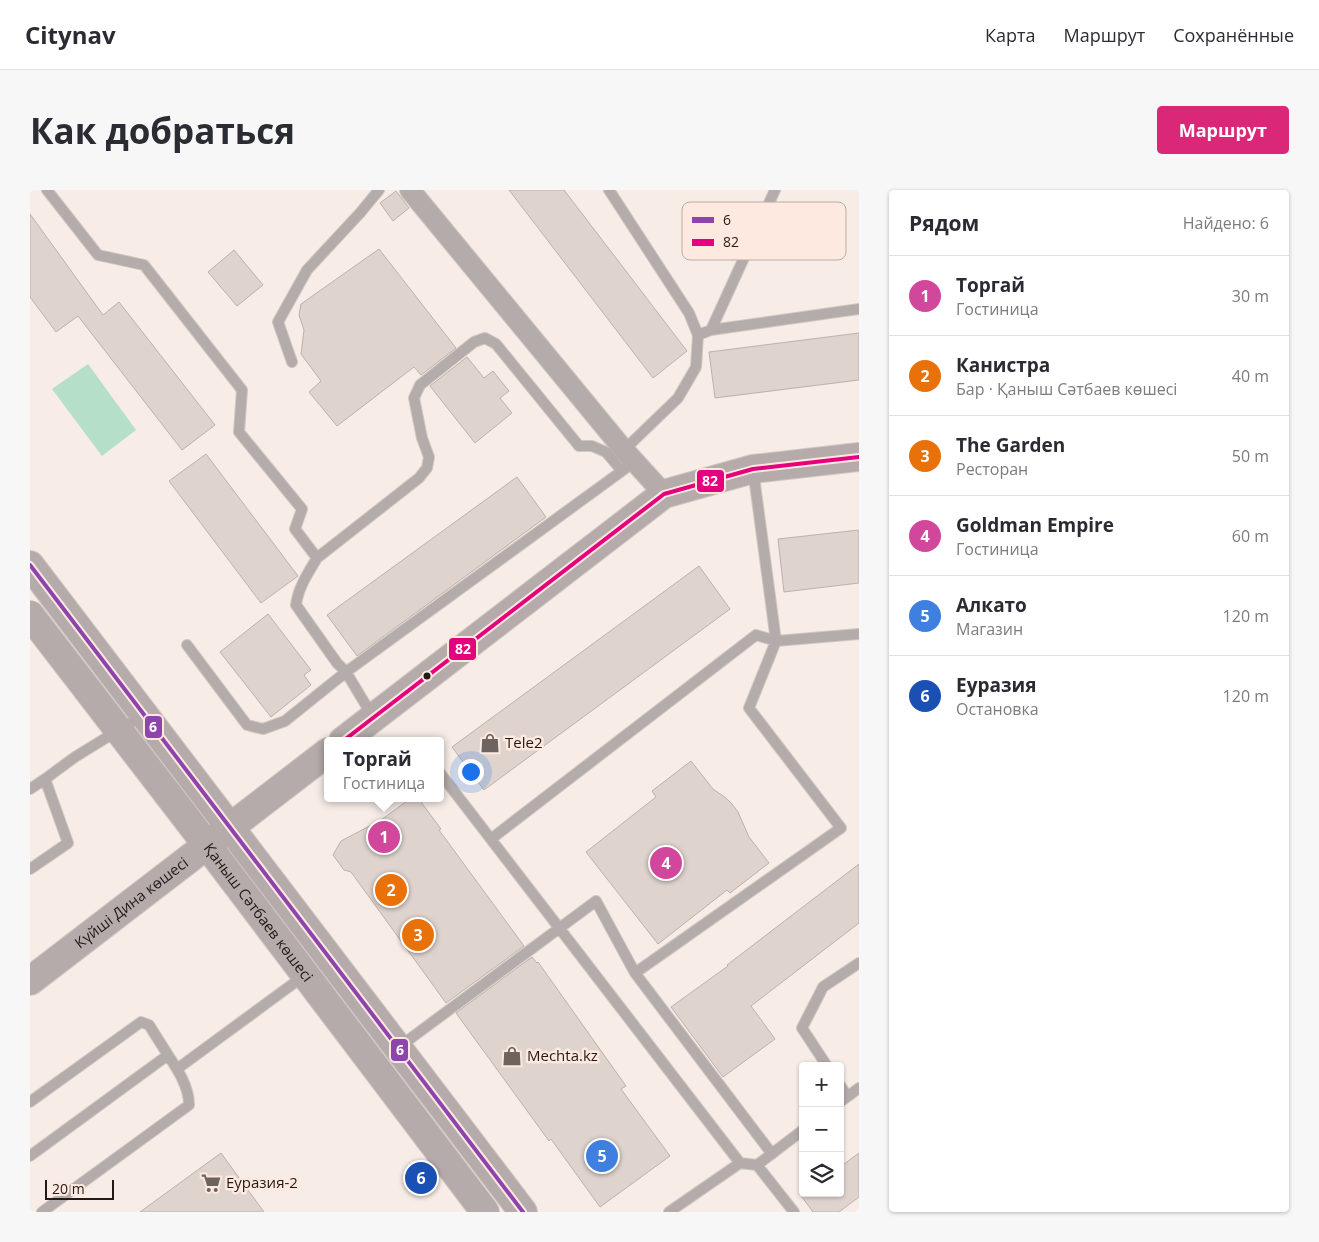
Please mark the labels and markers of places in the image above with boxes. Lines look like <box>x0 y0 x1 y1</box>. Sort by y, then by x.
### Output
unlabelled marker <box>422 671 432 681</box>
shop icon: Tele2 <box>479 732 501 754</box>
place label: Tele2 <box>505 732 542 752</box>
pin: 1 <box>368 818 400 856</box>
pin: 4 <box>650 844 682 882</box>
pin: 2 <box>375 871 407 909</box>
pin: 3 <box>402 916 434 954</box>
shop icon: Mechta.kz <box>501 1045 523 1067</box>
place label: Mechta.kz <box>527 1045 598 1065</box>
pin: 5 <box>586 1137 618 1175</box>
pin: 6 <box>405 1159 437 1197</box>
supermarket icon: Еуразия-2 <box>200 1172 222 1194</box>
place label: Еуразия-2 <box>226 1172 298 1192</box>

